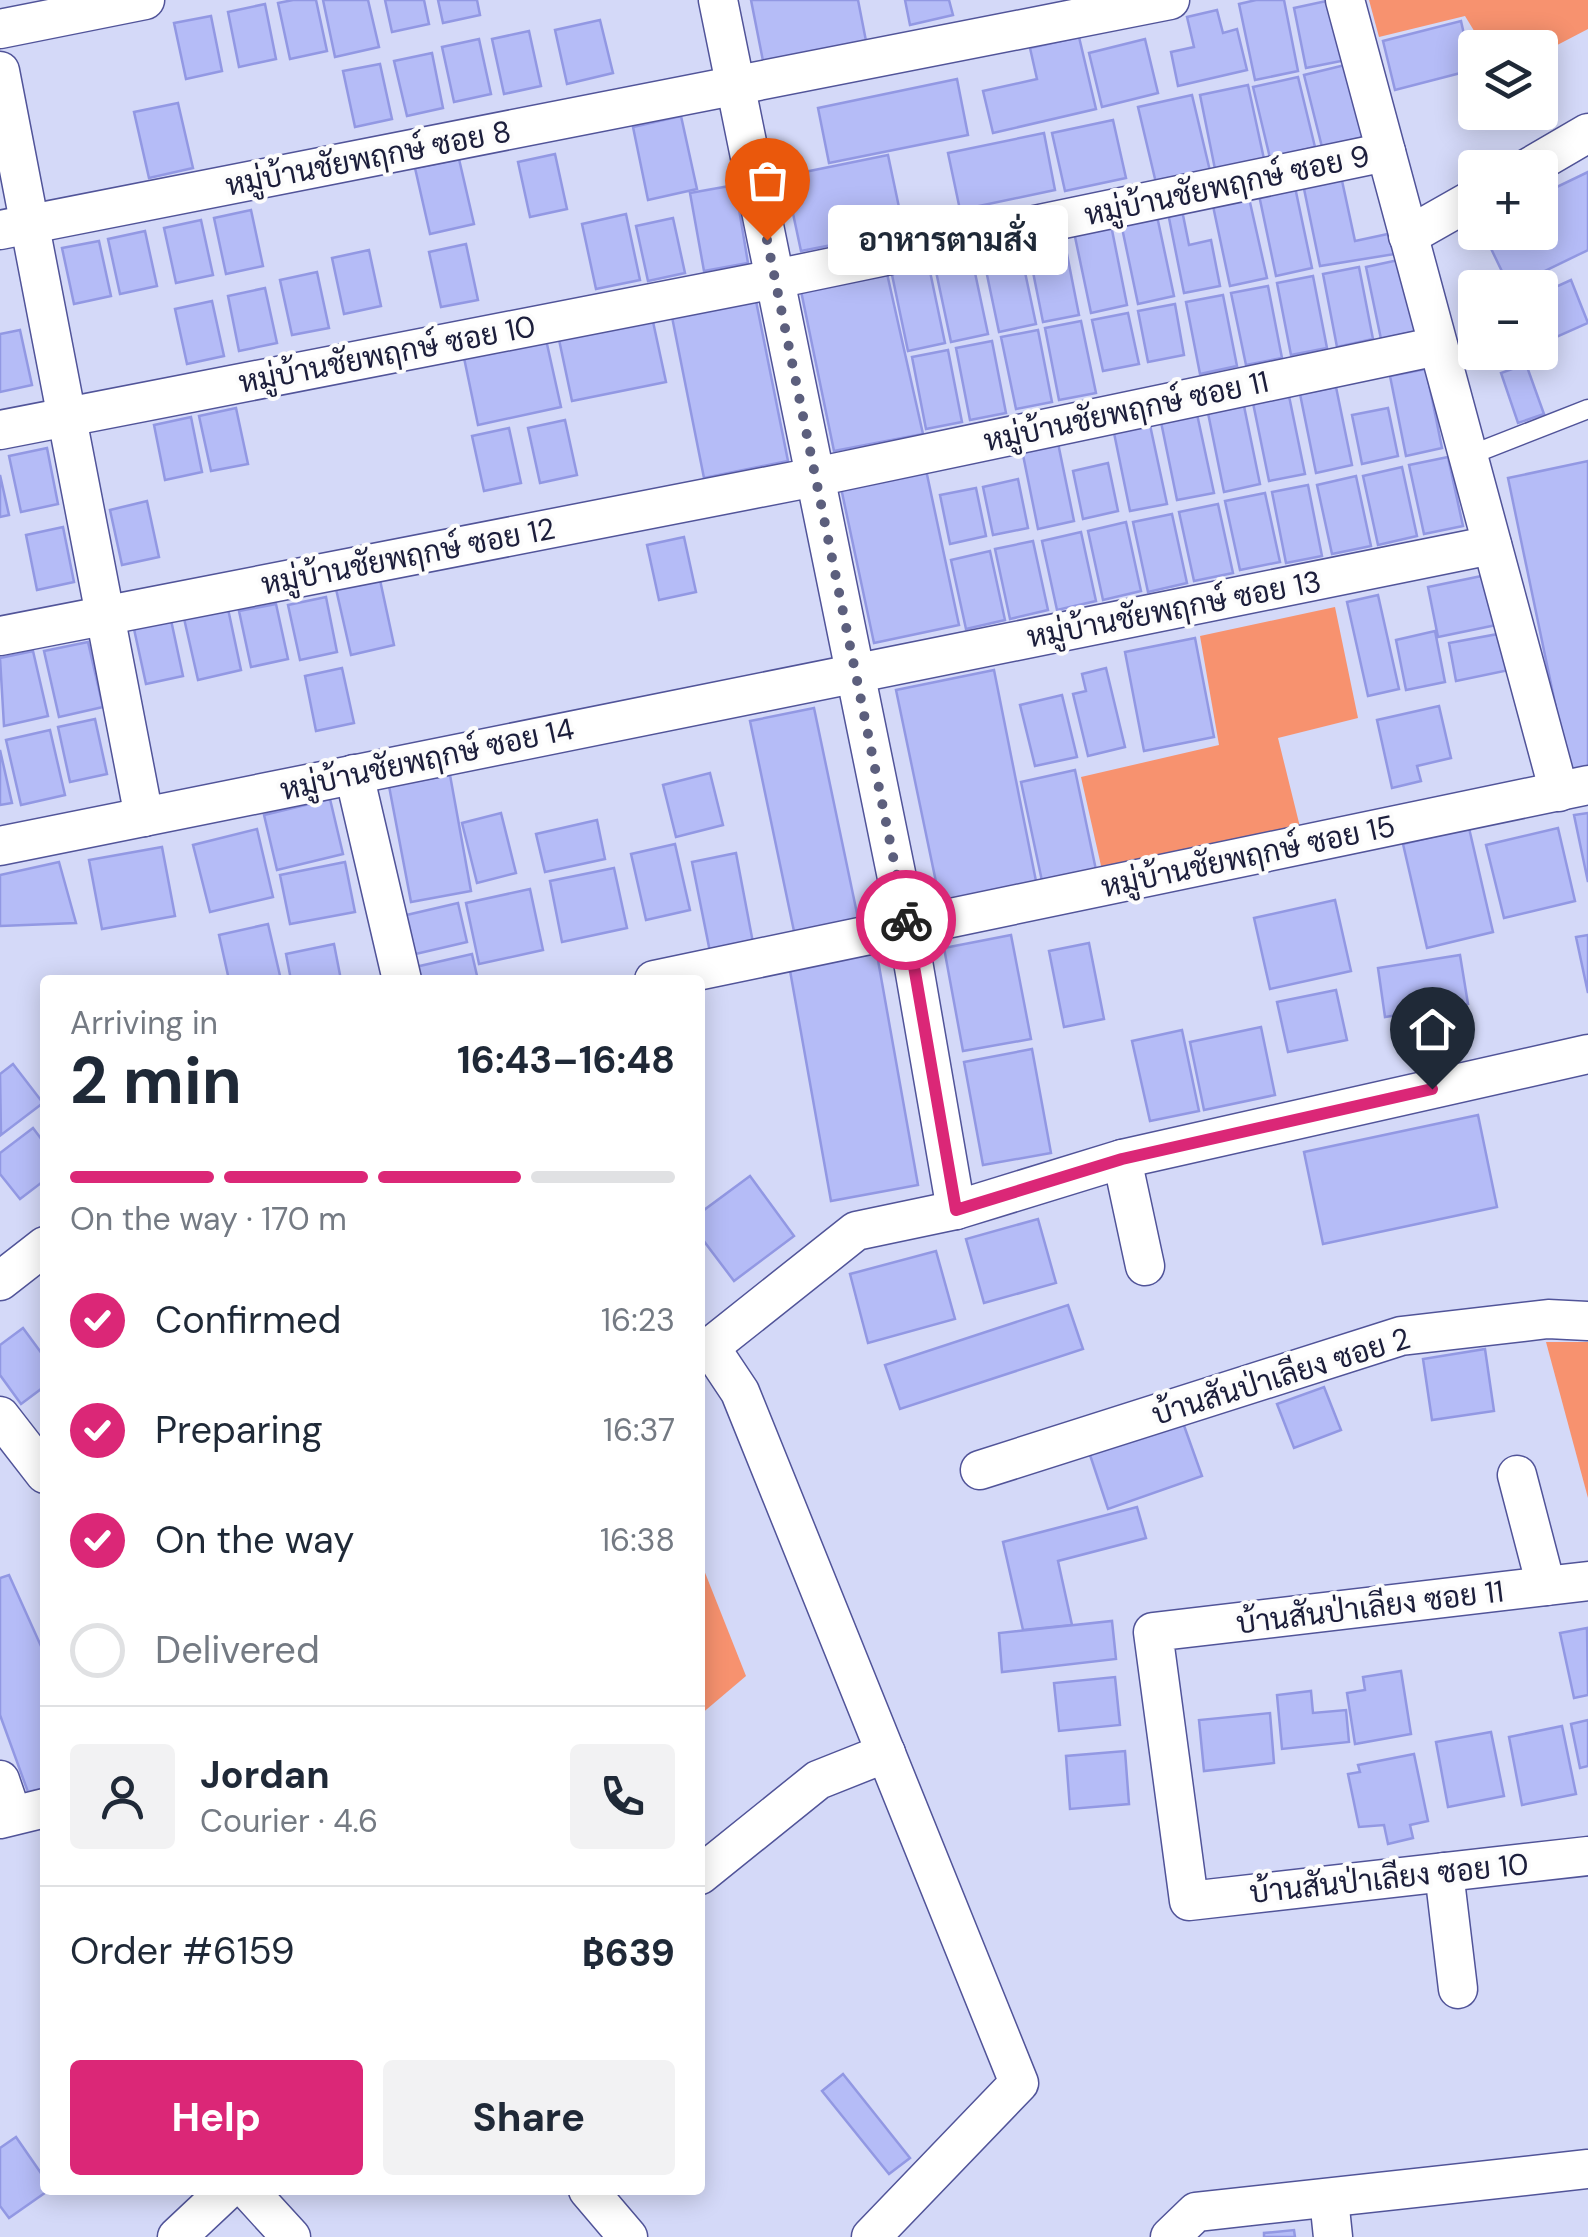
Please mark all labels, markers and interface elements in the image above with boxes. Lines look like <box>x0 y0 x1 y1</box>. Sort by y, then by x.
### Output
map controls <box>1458 30 1558 370</box>
button: layers <box>1458 30 1558 130</box>
street label: หมู่บ้านชัยพฤกษ์ ซอย 8 <box>222 110 514 206</box>
street label: หมู่บ้านชัยพฤกษ์ ซอย 9 <box>1081 135 1373 235</box>
pin <box>725 138 810 241</box>
button: + <box>1458 150 1558 250</box>
icon: bag <box>740 153 795 208</box>
callout: อาหารตามสั่ง <box>827 205 1067 275</box>
text: อาหารตามสั่ง <box>858 219 1038 261</box>
button: − <box>1458 270 1558 370</box>
street label: หมู่บ้านชัยพฤกษ์ ซอย 10 <box>235 305 539 403</box>
street label: หมู่บ้านชัยพฤกษ์ ซอย 11 <box>980 361 1272 461</box>
street label: หมู่บ้านชัยพฤกษ์ ซอย 12 <box>258 507 558 605</box>
street label: หมู่บ้านชัยพฤกษ์ ซอย 13 <box>1023 560 1325 658</box>
street label: หมู่บ้านชัยพฤกษ์ ซอย 14 <box>276 708 578 810</box>
street label: หมู่บ้านชัยพฤกษ์ ซอย 15 <box>1097 805 1399 907</box>
courier <box>856 870 956 970</box>
icon: bike <box>879 893 934 948</box>
pin <box>1390 987 1475 1090</box>
text: Arriving in <box>70 1002 218 1044</box>
icon: home <box>1405 1002 1460 1057</box>
text: 16:43–16:48 <box>457 1035 675 1085</box>
text: 2 min <box>70 1039 242 1123</box>
text: On the way · 170 m <box>70 1198 347 1240</box>
icon: check <box>70 1293 125 1348</box>
text: Confirmed <box>155 1295 341 1345</box>
text: 16:23 <box>601 1299 675 1341</box>
street label: บ้านสันป่าเลียง ซอย 2 <box>1147 1317 1415 1434</box>
icon: check <box>70 1403 125 1458</box>
text: Preparing <box>155 1405 323 1455</box>
text: 16:37 <box>603 1409 675 1451</box>
icon: check <box>70 1513 125 1568</box>
text: On the way <box>155 1515 354 1565</box>
text: 16:38 <box>600 1519 675 1561</box>
street label: บ้านสันป่าเลียง ซอย 11 <box>1234 1570 1506 1643</box>
text: Delivered <box>155 1625 320 1675</box>
button: person <box>70 1744 175 1849</box>
button: phone <box>570 1744 675 1849</box>
text: Jordan <box>200 1750 330 1800</box>
text: Courier · 4.6 <box>200 1800 378 1842</box>
street label: บ้านสันป่าเลียง ซอย 10 <box>1247 1843 1530 1912</box>
text: Order #6159 <box>70 1926 295 1976</box>
text: ฿639 <box>582 1928 675 1978</box>
button: Help <box>70 2060 363 2175</box>
button: Share <box>383 2060 675 2175</box>

